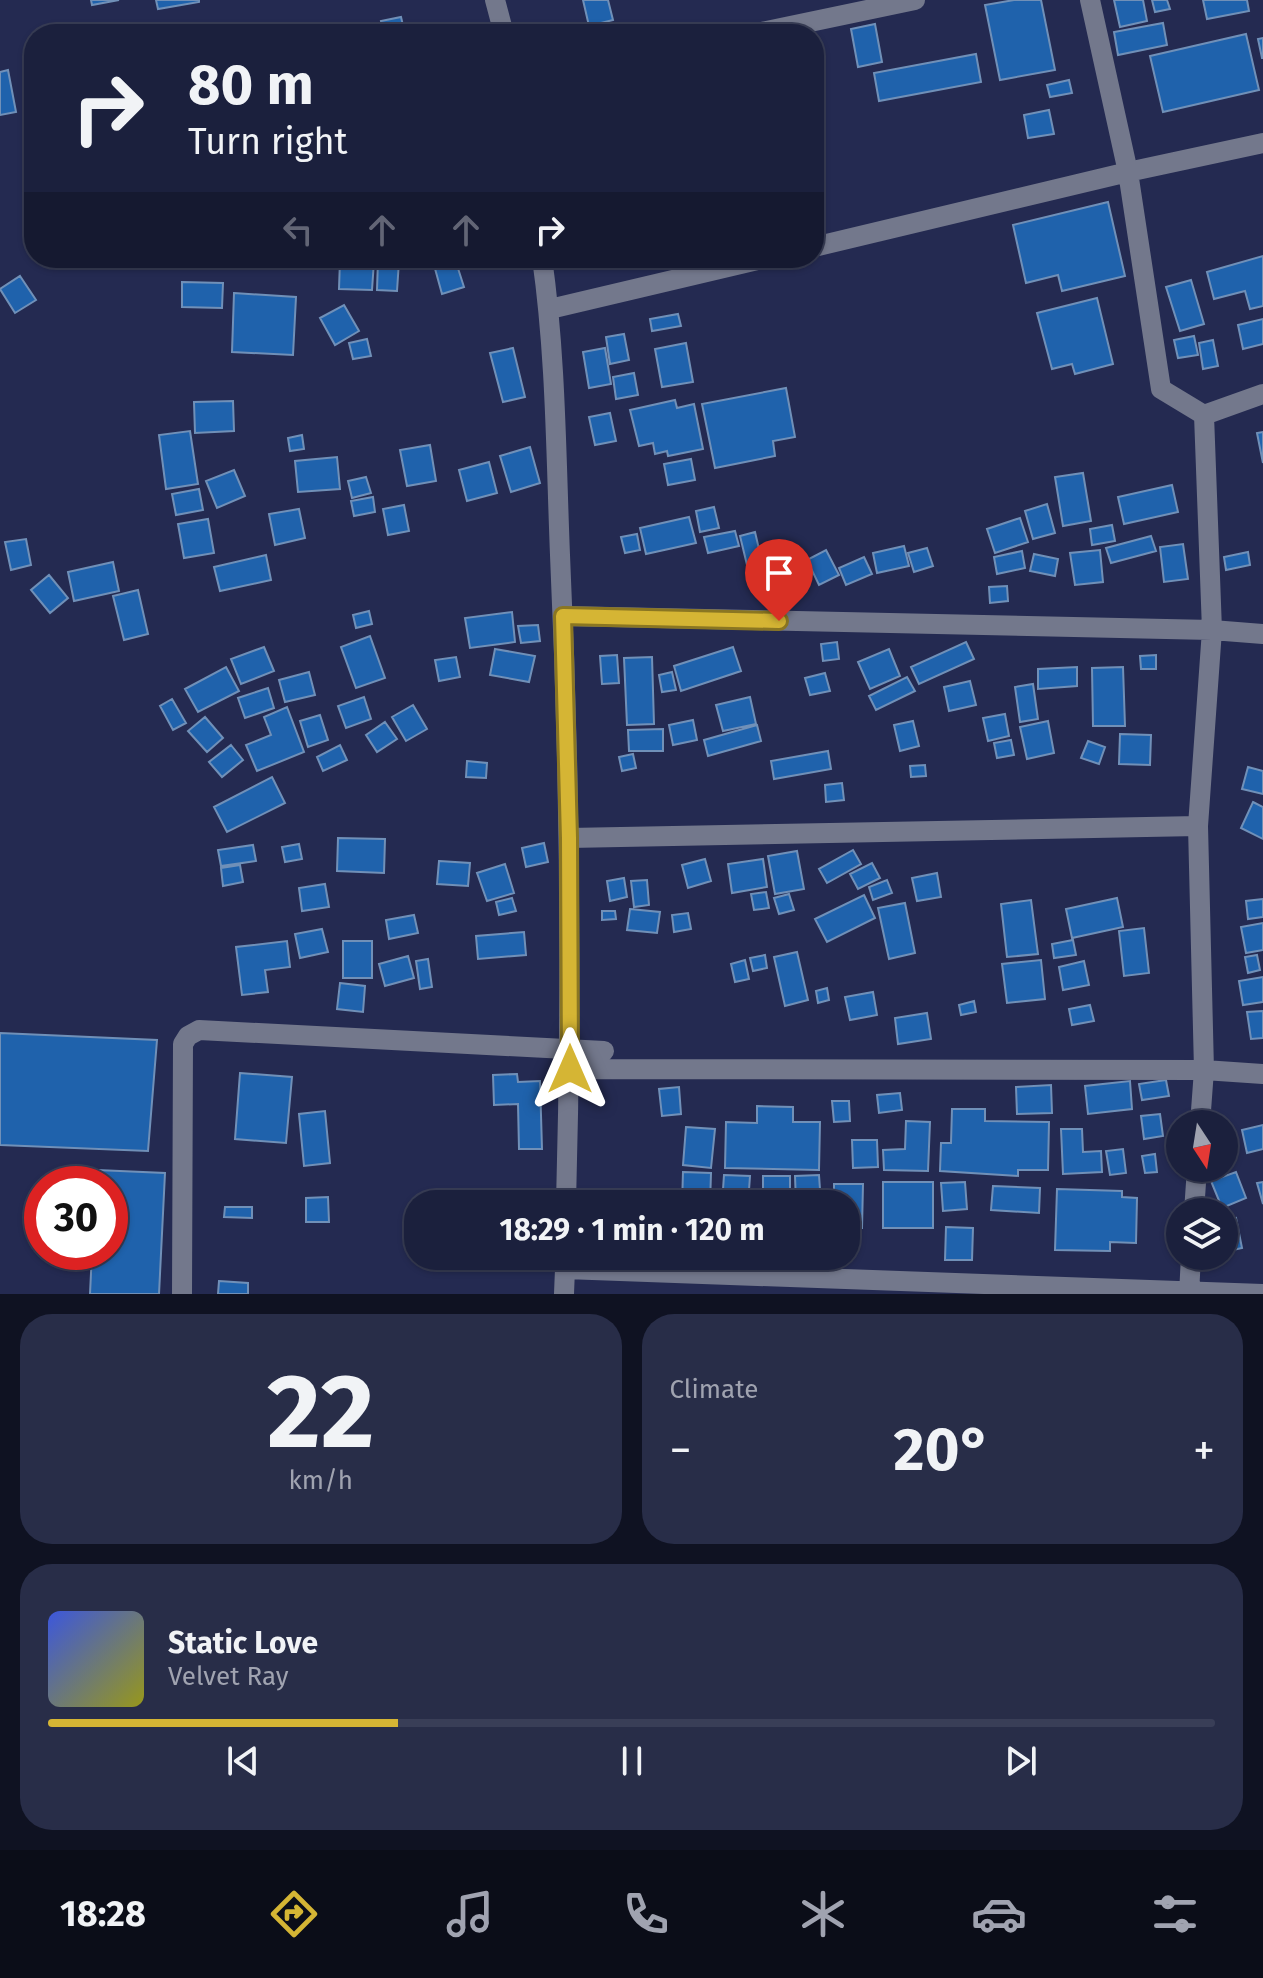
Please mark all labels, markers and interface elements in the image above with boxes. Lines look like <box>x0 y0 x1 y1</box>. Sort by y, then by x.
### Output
text: 80 m <box>188 52 314 119</box>
icon: right <box>56 56 160 160</box>
text: Turn right <box>188 120 348 164</box>
icon: left <box>276 208 320 252</box>
icon: ahead <box>360 208 404 252</box>
icon: ahead <box>444 208 488 252</box>
icon: right <box>528 208 572 252</box>
pin <box>745 539 813 621</box>
icon: arrive <box>757 551 801 595</box>
position arrow <box>528 1027 612 1111</box>
north arrow <box>1166 1110 1238 1182</box>
map controls <box>1166 1110 1238 1270</box>
speed limit sign: 30 <box>24 1166 128 1270</box>
button: layers <box>1166 1198 1238 1270</box>
text: 18:29 · 1 min · 120 m <box>500 1212 765 1248</box>
text: 22 <box>267 1350 375 1475</box>
text: Climate <box>670 1374 758 1405</box>
text: 20° <box>894 1414 991 1486</box>
text: − <box>670 1424 692 1477</box>
text: + <box>1193 1424 1215 1477</box>
text: km/h <box>289 1465 353 1496</box>
text: Static Love <box>168 1625 318 1661</box>
text: Velvet Ray <box>168 1661 288 1692</box>
icon: previous <box>221 1739 265 1783</box>
icon: pause <box>610 1739 654 1783</box>
icon: next <box>999 1739 1043 1783</box>
icon: directions <box>266 1886 322 1942</box>
icon: music <box>442 1886 498 1942</box>
icon: phone <box>618 1886 674 1942</box>
icon: climate <box>795 1886 851 1942</box>
icon: car <box>971 1886 1027 1942</box>
icon: filters <box>1147 1886 1203 1942</box>
text: 18:28 <box>60 1892 146 1936</box>

